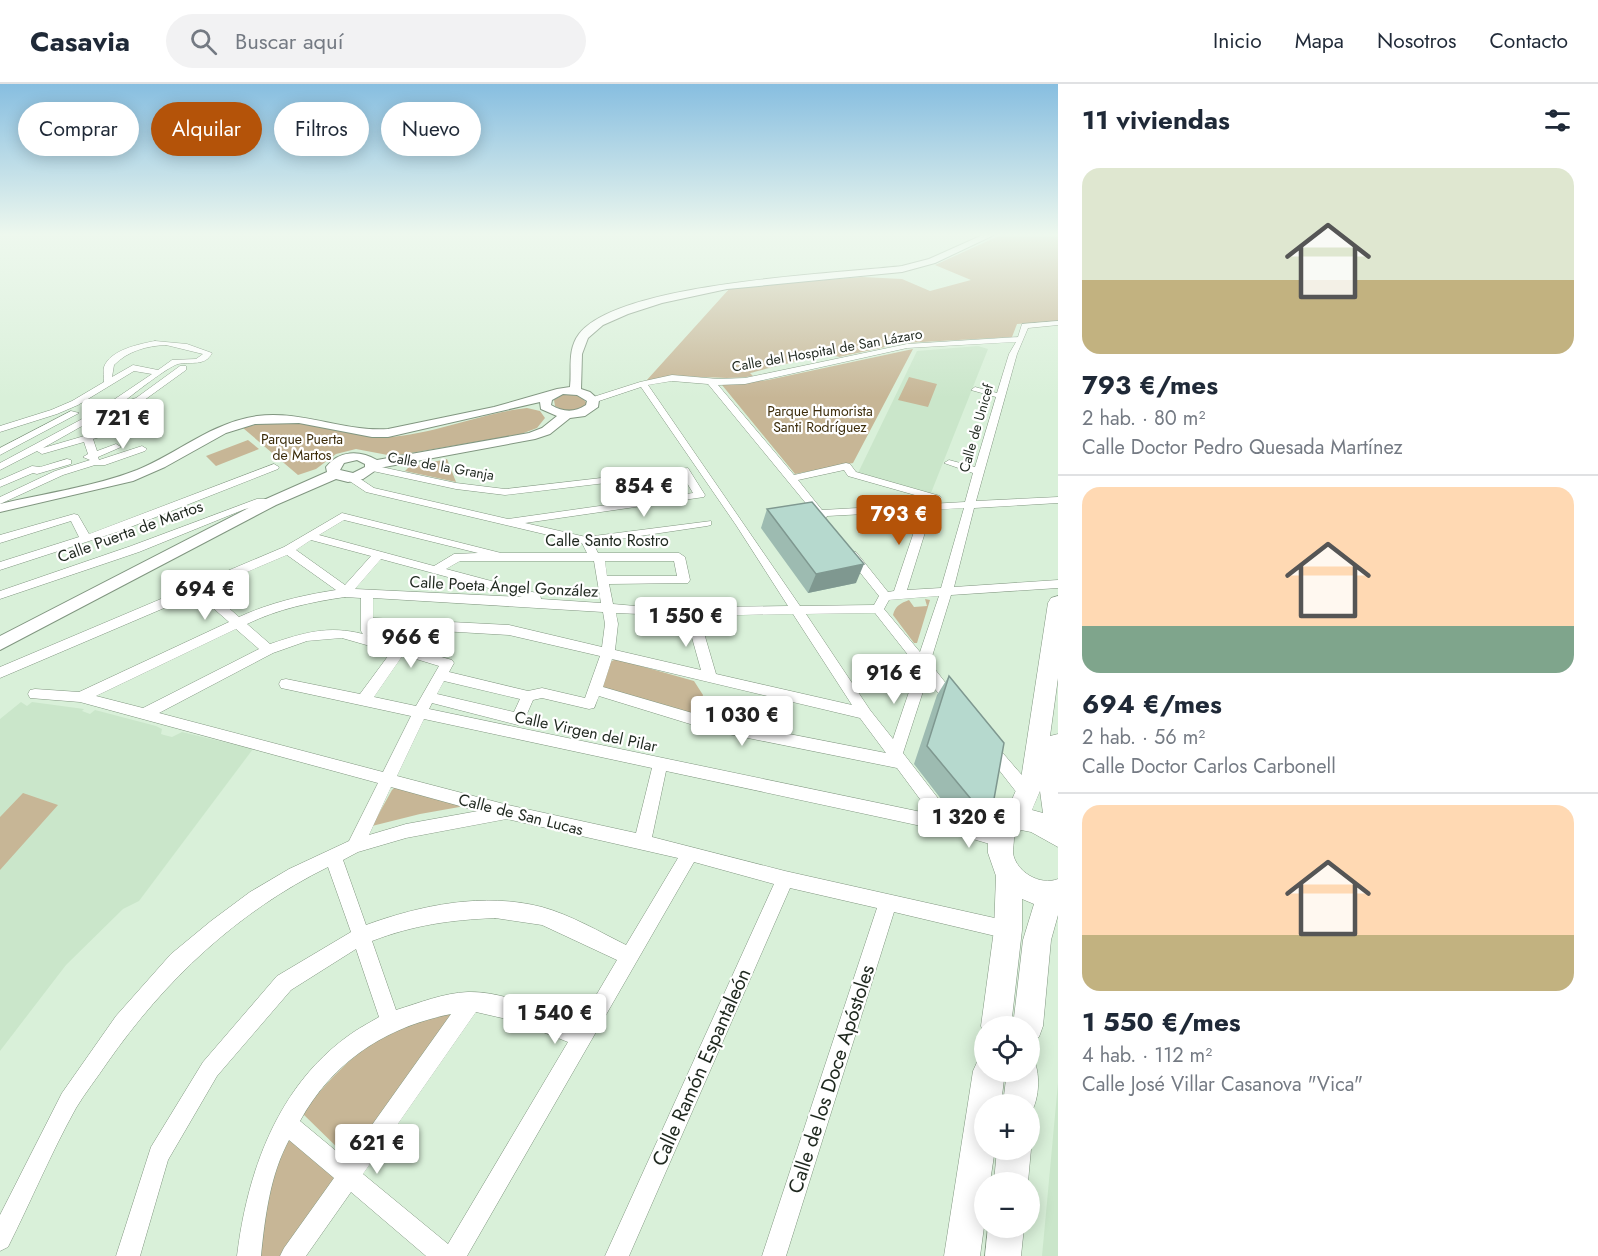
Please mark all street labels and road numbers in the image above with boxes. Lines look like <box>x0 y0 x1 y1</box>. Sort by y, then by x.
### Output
street label: Calle del Hospital de San Lázaro <box>730 323 924 377</box>
street label: Calle de Unicef <box>954 380 998 475</box>
street label: Calle de la Granja <box>386 447 496 485</box>
street label: Calle Puerta de Martos <box>54 494 206 568</box>
street label: Calle Santo Rostro <box>545 529 669 552</box>
street label: Calle Poeta Ángel González <box>409 570 600 603</box>
street label: Calle Virgen del Pilar <box>512 705 660 758</box>
street label: Calle de San Lucas <box>456 788 586 841</box>
street label: Calle de los Doce Apóstoles <box>781 961 882 1197</box>
street label: Calle Ramón Espantaleón <box>645 964 758 1171</box>

